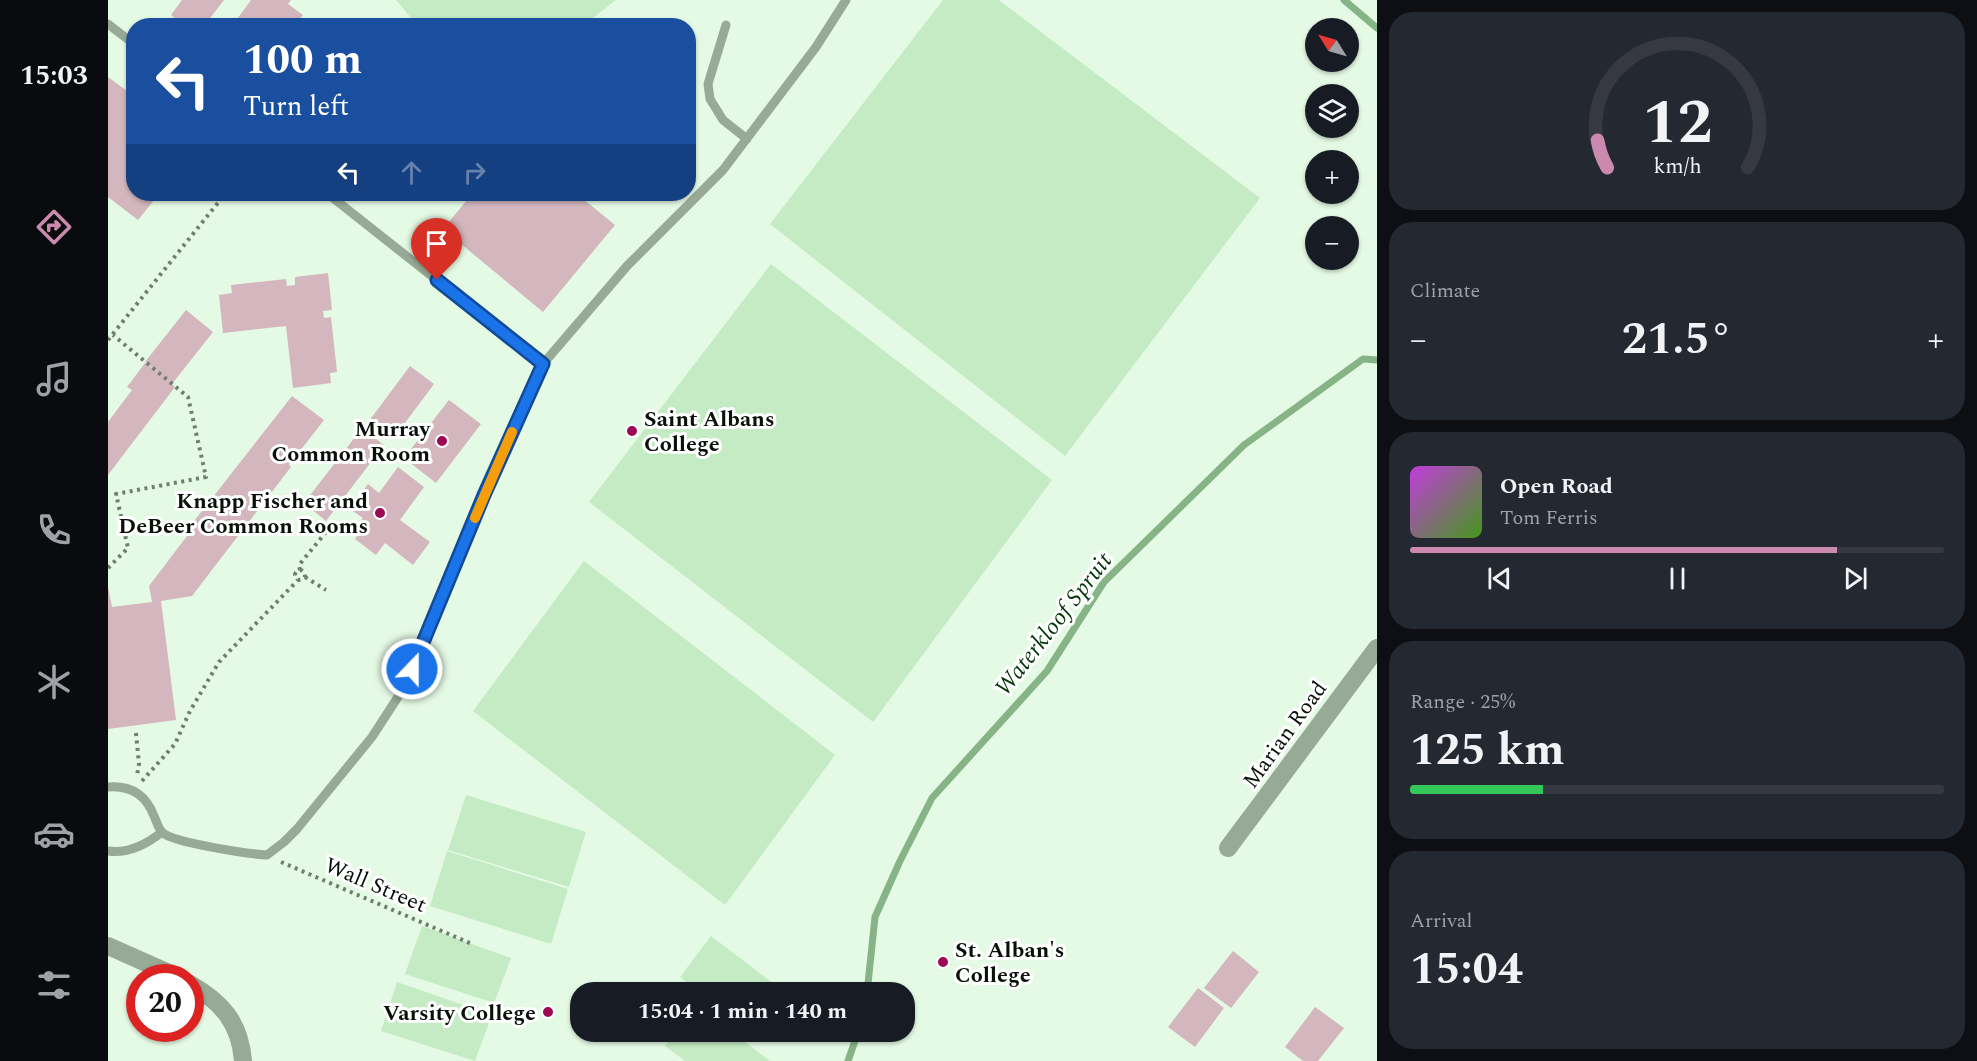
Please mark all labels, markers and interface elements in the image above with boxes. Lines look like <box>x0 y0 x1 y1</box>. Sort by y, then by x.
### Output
north arrow <box>1305 18 1359 72</box>
map controls <box>1305 18 1359 270</box>
text: 100 m <box>243 29 362 92</box>
icon: left <box>144 42 222 120</box>
text: 15:03 <box>20 55 88 97</box>
text: 12 <box>1642 76 1712 171</box>
button: layers <box>1305 84 1359 138</box>
text: Turn left <box>243 86 349 128</box>
button: + <box>1305 150 1359 204</box>
text: km/h <box>1653 150 1701 183</box>
icon: left <box>332 156 365 189</box>
icon: ahead <box>395 156 428 189</box>
icon: right <box>458 156 491 189</box>
icon: directions <box>33 206 75 248</box>
button: − <box>1305 216 1359 270</box>
pin <box>411 218 462 280</box>
icon: arrive <box>420 227 453 260</box>
text: Climate <box>1410 276 1480 306</box>
text: 21.5° <box>1622 305 1732 374</box>
text: − <box>1410 315 1427 365</box>
text: + <box>1927 315 1944 365</box>
icon: music <box>33 358 75 400</box>
place label: Saint Albans College <box>644 403 775 461</box>
place label: Murray Common Room <box>271 413 432 471</box>
marker: Saint Albans College <box>625 424 639 438</box>
marker: Murray Common Room <box>435 434 449 448</box>
text: Open Road <box>1500 470 1613 503</box>
place label: Knapp Fischer and DeBeer Common Rooms <box>118 485 368 543</box>
text: Tom Ferris <box>1500 503 1598 533</box>
marker: Knapp Fischer and DeBeer Common Rooms <box>373 506 387 520</box>
icon: phone <box>33 509 75 551</box>
water label: Waterkloof Spruit <box>986 545 1122 704</box>
icon: previous <box>1483 562 1516 595</box>
icon: pause <box>1661 562 1694 595</box>
icon: next <box>1839 562 1872 595</box>
position arrow <box>380 637 444 701</box>
icon: climate <box>33 661 75 703</box>
street label: Marian Road <box>1235 674 1336 796</box>
text: Range · 25% <box>1410 687 1515 717</box>
text: 125 km <box>1410 716 1565 785</box>
icon: car <box>33 813 75 855</box>
street label: Wall Street <box>319 849 432 922</box>
text: Arrival <box>1410 906 1472 936</box>
place label: St. Alban's College <box>955 934 1064 992</box>
text: 15:04 <box>1410 935 1523 1004</box>
marker: St. Alban's College <box>936 955 950 969</box>
icon: filters <box>33 964 75 1006</box>
speed limit sign: 20 <box>126 964 204 1042</box>
text: 15:04 · 1 min · 140 m <box>638 995 847 1028</box>
place label: Varsity College <box>383 997 536 1030</box>
marker: Varsity College <box>541 1005 555 1019</box>

